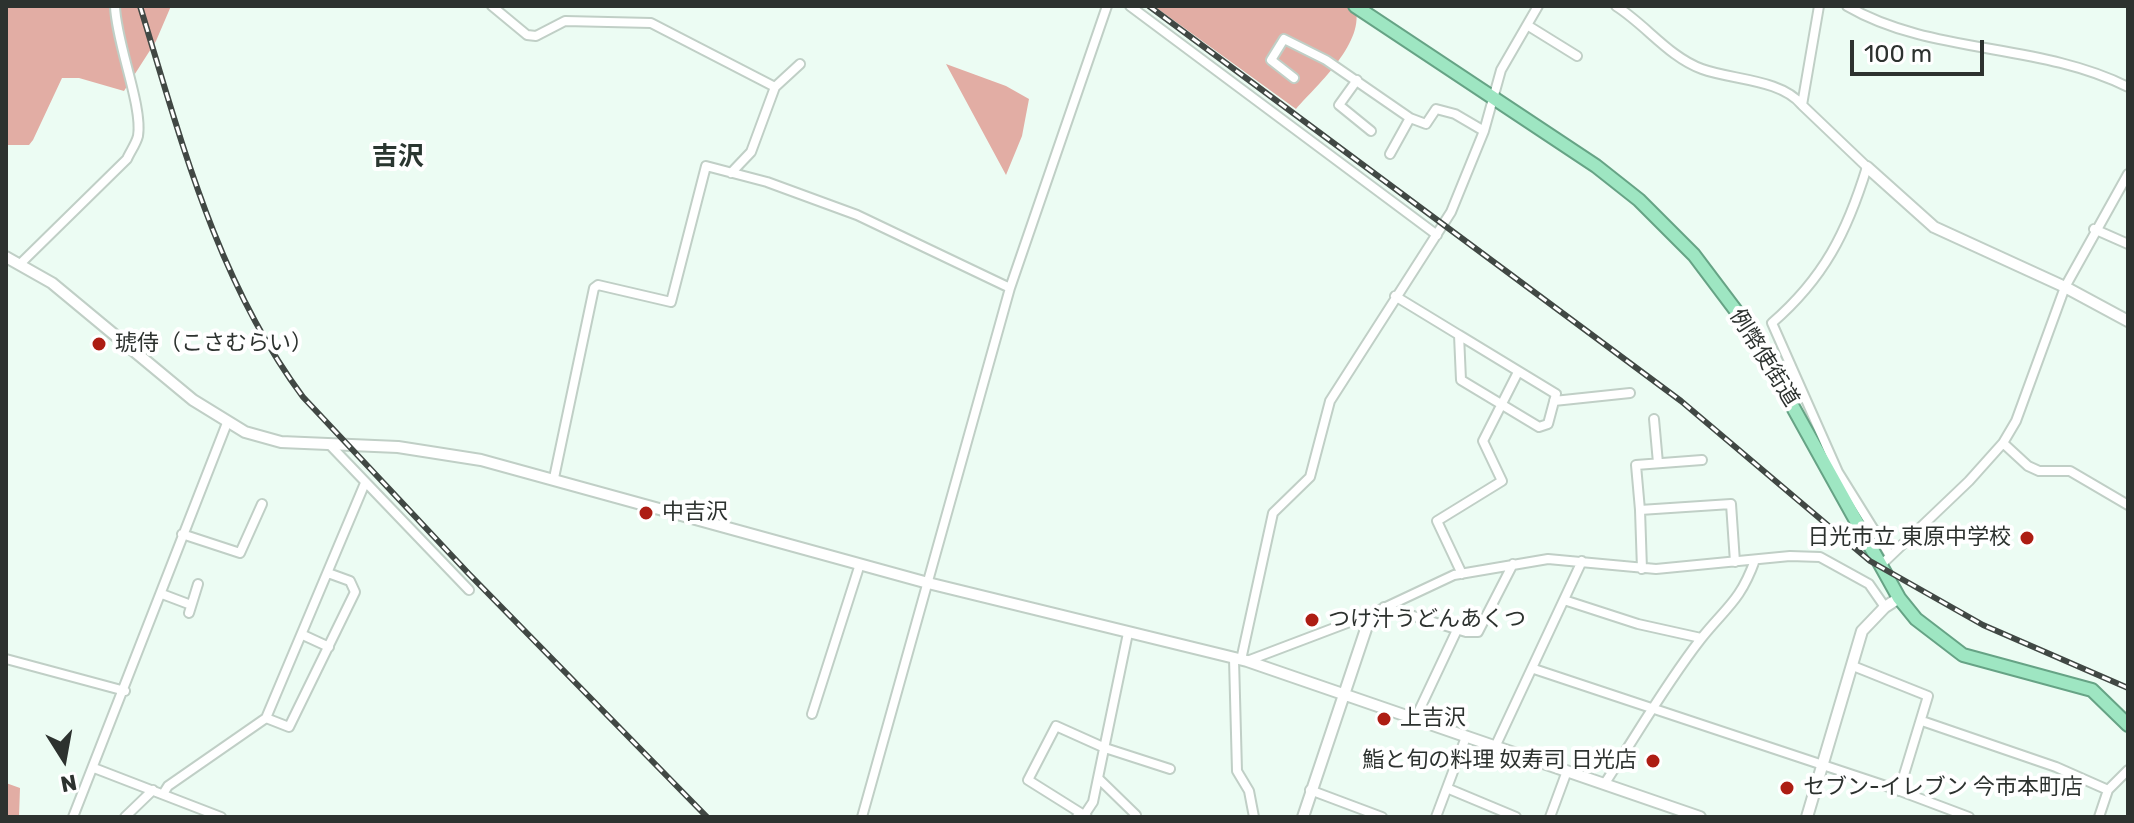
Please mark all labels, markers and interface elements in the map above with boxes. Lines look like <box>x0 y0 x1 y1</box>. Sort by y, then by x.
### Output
scale bar <box>1854 24 1988 74</box>
text: 100 m <box>1864 40 1932 68</box>
district label: 吉沢 <box>372 141 424 173</box>
street label: 例幣使街道 <box>1724 304 1804 412</box>
place label: 琥侍（こさむらい） <box>115 331 313 357</box>
marker: 琥侍（こさむらい） <box>90 335 108 353</box>
place label: 中吉沢 <box>662 500 728 526</box>
marker: 中吉沢 <box>637 504 655 522</box>
place label: 日光市立 東原中学校 <box>1808 525 2011 551</box>
marker: 日光市立 東原中学校 <box>2018 529 2036 547</box>
place label: つけ汁うどんあくつ <box>1328 607 1526 633</box>
marker: つけ汁うどんあくつ <box>1303 611 1321 629</box>
place label: 上吉沢 <box>1400 706 1466 732</box>
marker: 上吉沢 <box>1375 710 1393 728</box>
north arrow <box>24 719 104 799</box>
place label: 鮨と旬の料理 奴寿司 日光店 <box>1362 748 1637 774</box>
marker: 鮨と旬の料理 奴寿司 日光店 <box>1644 752 1662 770</box>
text: N <box>58 768 79 798</box>
place label: セブン-イレブン 今市本町店 <box>1803 775 2083 801</box>
marker: セブン-イレブン 今市本町店 <box>1778 779 1796 797</box>

